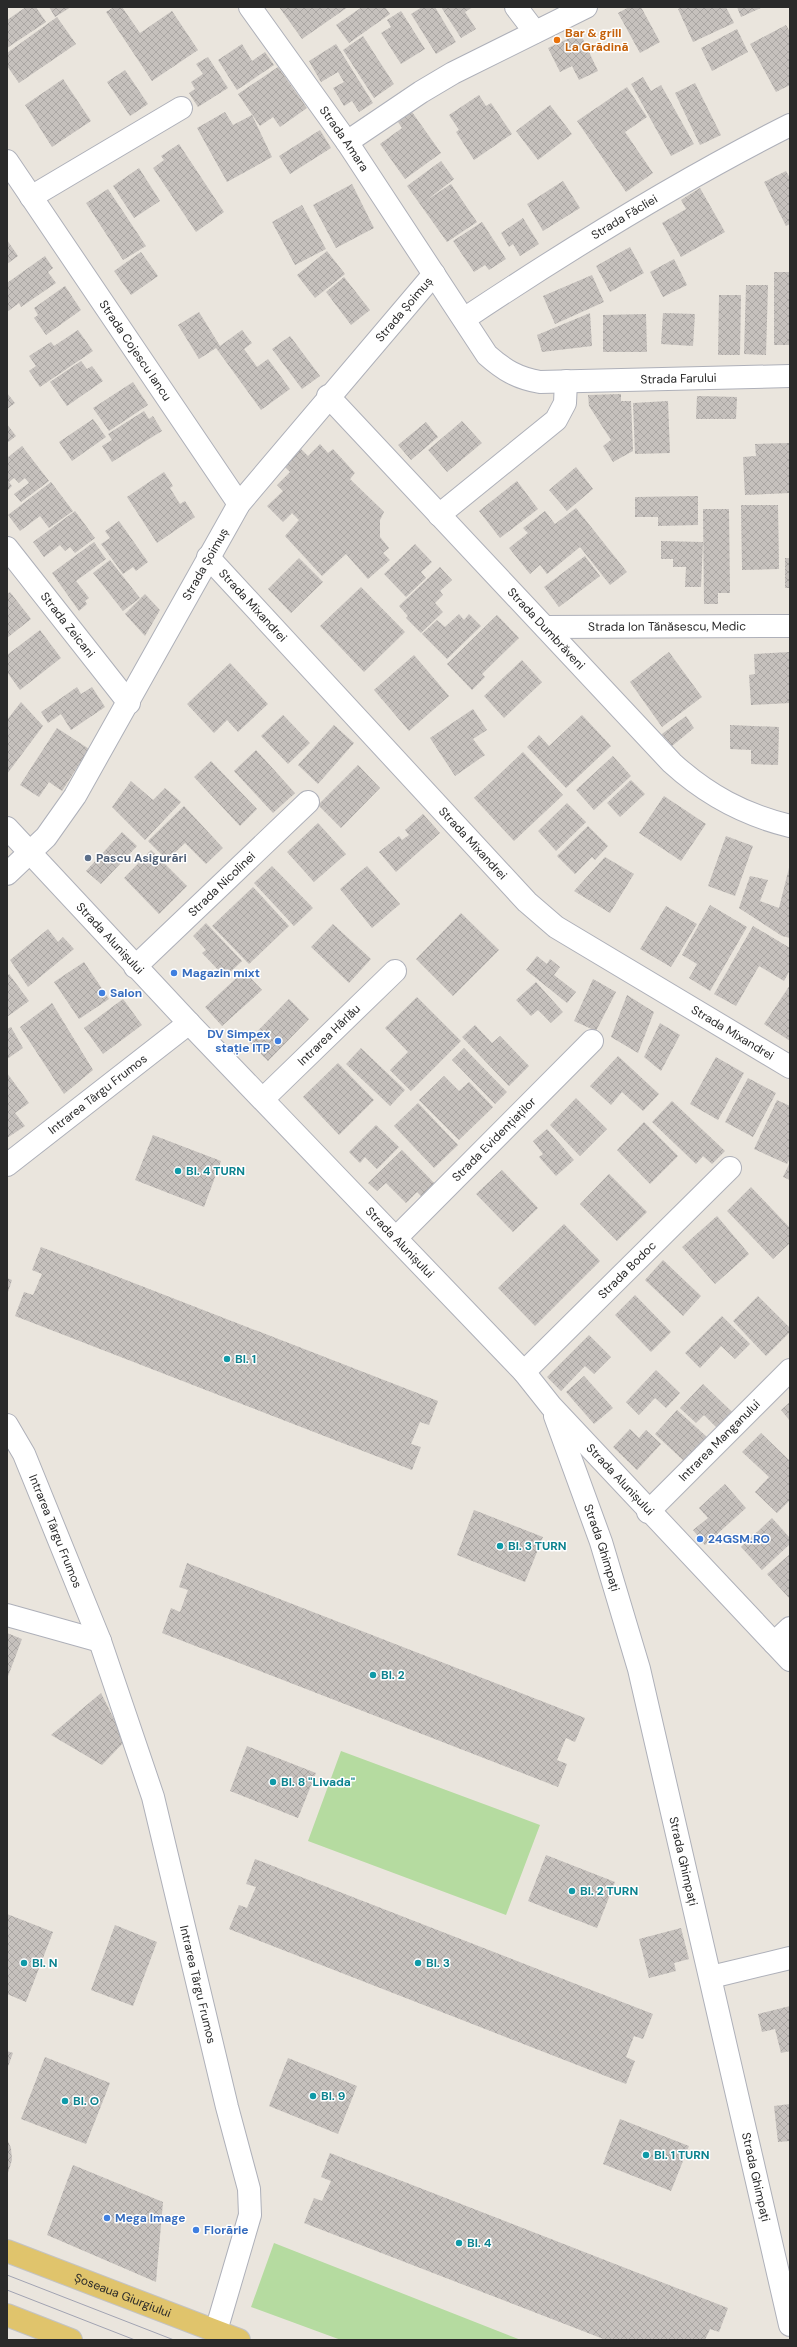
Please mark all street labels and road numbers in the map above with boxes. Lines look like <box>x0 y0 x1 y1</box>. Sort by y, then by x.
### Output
street label: Strada Amara <box>316 103 372 175</box>
street label: Strada Făcliei <box>588 191 661 243</box>
street label: Strada Șoimuș <box>372 274 436 345</box>
street label: Strada Cojescu Iancu <box>95 297 175 404</box>
street label: Strada Farului <box>640 370 717 388</box>
street label: Strada Șoimuș <box>179 525 232 603</box>
street label: Strada Mixandrei <box>215 566 291 645</box>
street label: Strada Dumbrăveni <box>504 584 589 673</box>
street label: Strada Zeicani <box>37 589 99 661</box>
street label: Strada Ion Tănăsescu, Medic <box>588 618 746 635</box>
street label: Strada Mixandrei <box>435 804 511 883</box>
street label: Strada Nicolinei <box>185 848 259 920</box>
street label: Strada Alunișului <box>73 899 148 978</box>
street label: Intrarea Hârlău <box>294 1001 364 1069</box>
street label: Strada Mixandrei <box>688 1002 777 1064</box>
street label: Intrarea Târgu Frumos <box>45 1051 150 1138</box>
street label: Strada Evidențiaților <box>448 1093 540 1185</box>
street label: Strada Alunișului <box>362 1204 438 1282</box>
street label: Strada Bodoc <box>594 1238 660 1302</box>
street label: Intrarea Manganului <box>675 1396 764 1485</box>
street label: Strada Alunișului <box>583 1440 658 1519</box>
street label: Intrarea Târgu Frumos <box>25 1472 86 1590</box>
street label: Strada Ghimpați <box>580 1502 623 1594</box>
street label: Strada Ghimpați <box>665 1815 701 1908</box>
street label: Intrarea Târgu Frumos <box>176 1924 220 2045</box>
street label: Strada Ghimpați <box>738 2131 774 2223</box>
street label: Șoseaua Giurgiului <box>72 2270 173 2321</box>

